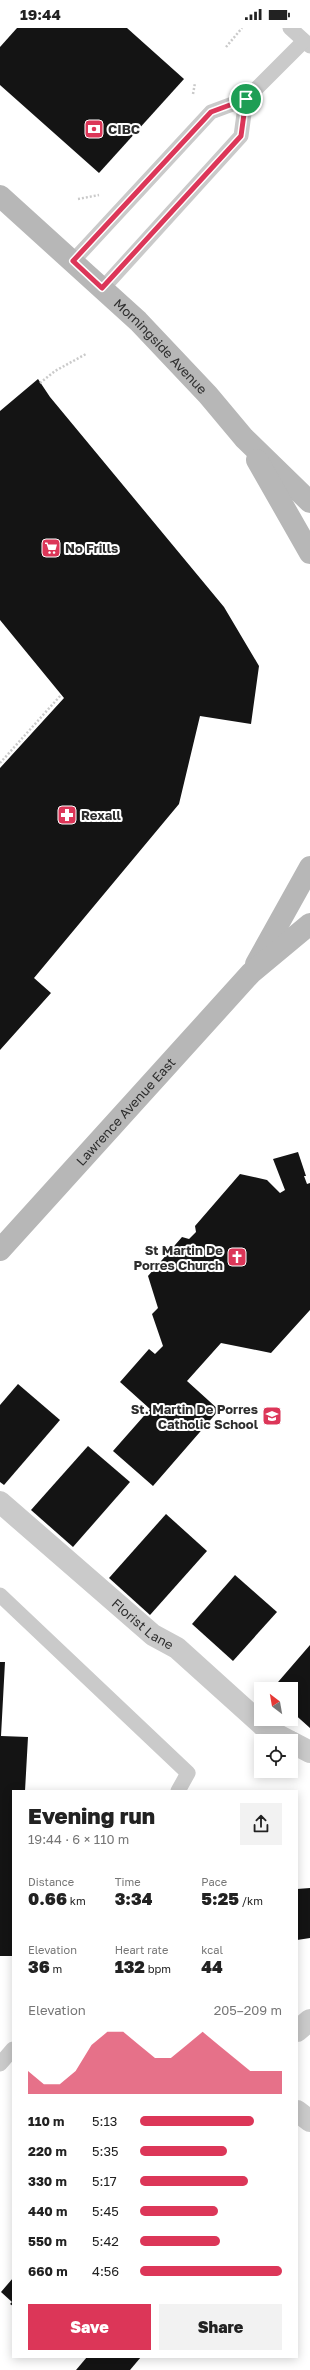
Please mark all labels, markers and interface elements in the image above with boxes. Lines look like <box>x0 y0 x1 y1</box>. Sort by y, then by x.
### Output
text: 19:44 <box>20 5 61 23</box>
pin <box>229 82 263 116</box>
icon: arrive <box>235 88 257 110</box>
bank icon: CIBC <box>83 118 105 140</box>
place label: CIBC <box>108 121 140 137</box>
street label: Morningside Avenue <box>111 295 211 397</box>
supermarket icon: No Frills <box>40 537 62 559</box>
place label: No Frills <box>65 540 118 556</box>
pharmacy icon: Rexall <box>56 804 78 826</box>
place label: Rexall <box>81 807 122 823</box>
street label: Lawrence Avenue East <box>73 1054 179 1169</box>
place label: St Martin De Porres Church <box>133 1242 223 1273</box>
church icon: St Martin De Porres Church <box>226 1246 248 1268</box>
place label: St. Martin De Porres Catholic School <box>131 1401 259 1432</box>
school or university icon: St. Martin De Porres Catholic School <box>261 1405 283 1427</box>
street label: Florist Lane <box>109 1595 176 1653</box>
north arrow <box>254 1682 298 1726</box>
map controls <box>254 1682 298 1778</box>
button: locate <box>254 1734 298 1778</box>
text: Evening run <box>28 1802 155 1829</box>
button: share <box>240 1803 282 1845</box>
text: 19:44 · 6 × 110 m <box>28 1831 129 1847</box>
text: Distance <box>28 1875 74 1888</box>
text: Time <box>115 1875 141 1888</box>
text: Pace <box>201 1875 227 1888</box>
text: 0.66 <box>28 1888 67 1909</box>
text: 3:34 <box>115 1888 152 1909</box>
text: 5:25 <box>201 1888 239 1909</box>
text: km <box>67 1894 86 1907</box>
text: /km <box>239 1894 263 1907</box>
text: Elevation <box>28 1943 77 1956</box>
text: Heart rate <box>115 1943 168 1956</box>
text: kcal <box>201 1943 223 1956</box>
text: 36 <box>28 1956 50 1977</box>
text: 132 <box>115 1956 145 1977</box>
text: 44 <box>201 1956 223 1977</box>
text: m <box>50 1962 62 1975</box>
text: bpm <box>145 1962 171 1975</box>
text: Elevation <box>28 2002 86 2018</box>
text: 205–209 m <box>214 2002 282 2018</box>
text: 110 m <box>28 2113 64 2129</box>
text: 5:13 <box>92 2113 117 2129</box>
text: 220 m <box>28 2143 67 2159</box>
text: 5:35 <box>92 2143 119 2159</box>
text: 330 m <box>28 2173 67 2189</box>
text: 5:17 <box>92 2173 117 2189</box>
text: 440 m <box>28 2203 67 2219</box>
text: 5:45 <box>92 2203 119 2219</box>
text: 550 m <box>28 2233 67 2249</box>
text: 5:42 <box>92 2233 119 2249</box>
text: 660 m <box>28 2263 68 2279</box>
text: 4:56 <box>92 2263 119 2279</box>
button: Save <box>28 2304 151 2350</box>
button: Share <box>159 2304 282 2350</box>

